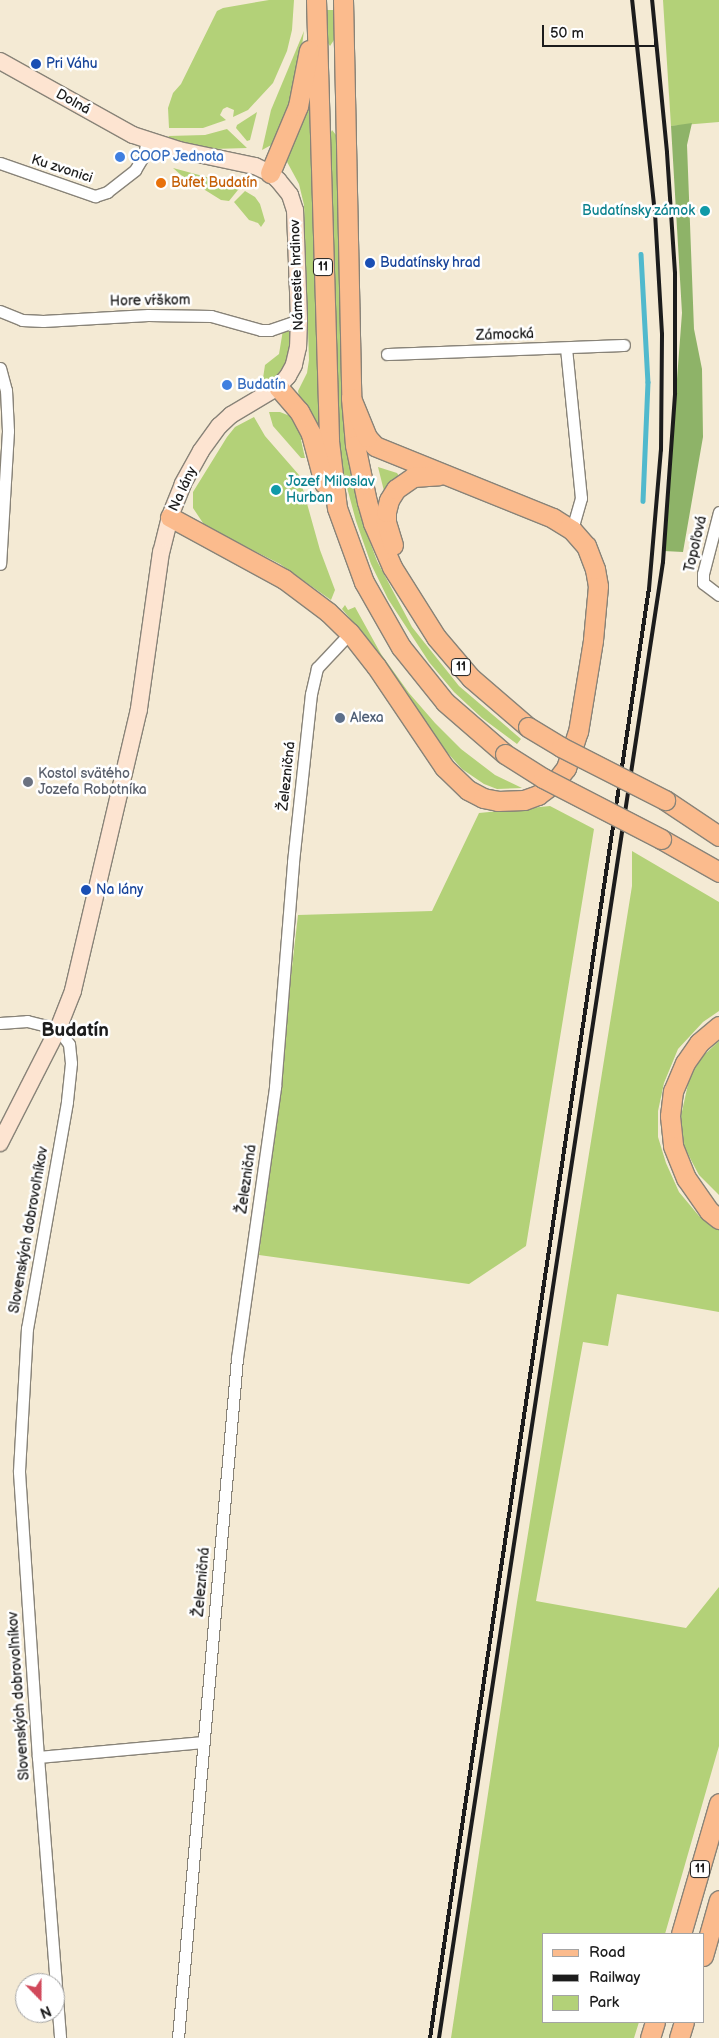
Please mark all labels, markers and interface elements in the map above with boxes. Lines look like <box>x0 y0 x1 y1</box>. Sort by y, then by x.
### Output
scale bar <box>544 15 658 47</box>
text: 50 m <box>550 24 584 43</box>
place label: Pri Váhu <box>46 56 98 72</box>
marker: Pri Váhu <box>30 58 42 70</box>
street label: Dolná <box>53 86 93 118</box>
place label: COOP Jednota <box>130 149 225 165</box>
street label: Ku zvonici <box>29 151 95 187</box>
marker: COOP Jednota <box>114 151 126 163</box>
place label: Bufet Budatín <box>171 175 257 191</box>
marker: Bufet Budatín <box>155 177 167 189</box>
place label: Budatínsky zámok <box>581 203 695 219</box>
marker: Budatínsky zámok <box>699 205 711 217</box>
street label: Námestie hrdinov <box>287 219 307 331</box>
place label: Budatínsky hrad <box>380 255 481 271</box>
marker: Budatínsky hrad <box>364 257 376 269</box>
road number: 11 <box>312 258 334 276</box>
street label: Hore vŕškom <box>110 292 190 310</box>
street label: Zámocká <box>476 326 534 344</box>
place label: Budatín <box>237 377 286 393</box>
marker: Budatín <box>221 379 233 391</box>
street label: Na lány <box>165 464 201 514</box>
place label: Jozef Miloslav Hurban <box>286 474 375 507</box>
marker: Jozef Miloslav Hurban <box>270 484 282 496</box>
street label: Topoľová <box>681 514 711 574</box>
road number: 11 <box>450 658 472 676</box>
place label: Alexa <box>350 710 384 726</box>
marker: Alexa <box>334 712 346 724</box>
street label: Železničná <box>275 741 299 811</box>
place label: Kostol svätého Jozefa Robotníka <box>38 766 147 799</box>
marker: Kostol svätého Jozefa Robotníka <box>22 776 34 788</box>
place label: Na lány <box>96 882 143 898</box>
marker: Na lány <box>80 884 92 896</box>
district label: Budatín <box>41 1020 109 1042</box>
street label: Železničná <box>234 1143 260 1215</box>
street label: Slovenských dobrovoľníkov <box>6 1145 52 1315</box>
street label: Železničná <box>191 1547 213 1617</box>
street label: Slovenských dobrovoľníkov <box>5 1611 33 1781</box>
road number: 11 <box>689 1860 711 1878</box>
legend <box>542 1933 704 2023</box>
text: Road <box>589 1943 625 1962</box>
text: Railway <box>589 1968 640 1987</box>
north arrow <box>15 1973 65 2023</box>
text: Park <box>589 1993 619 2012</box>
text: N <box>37 2002 53 2021</box>

